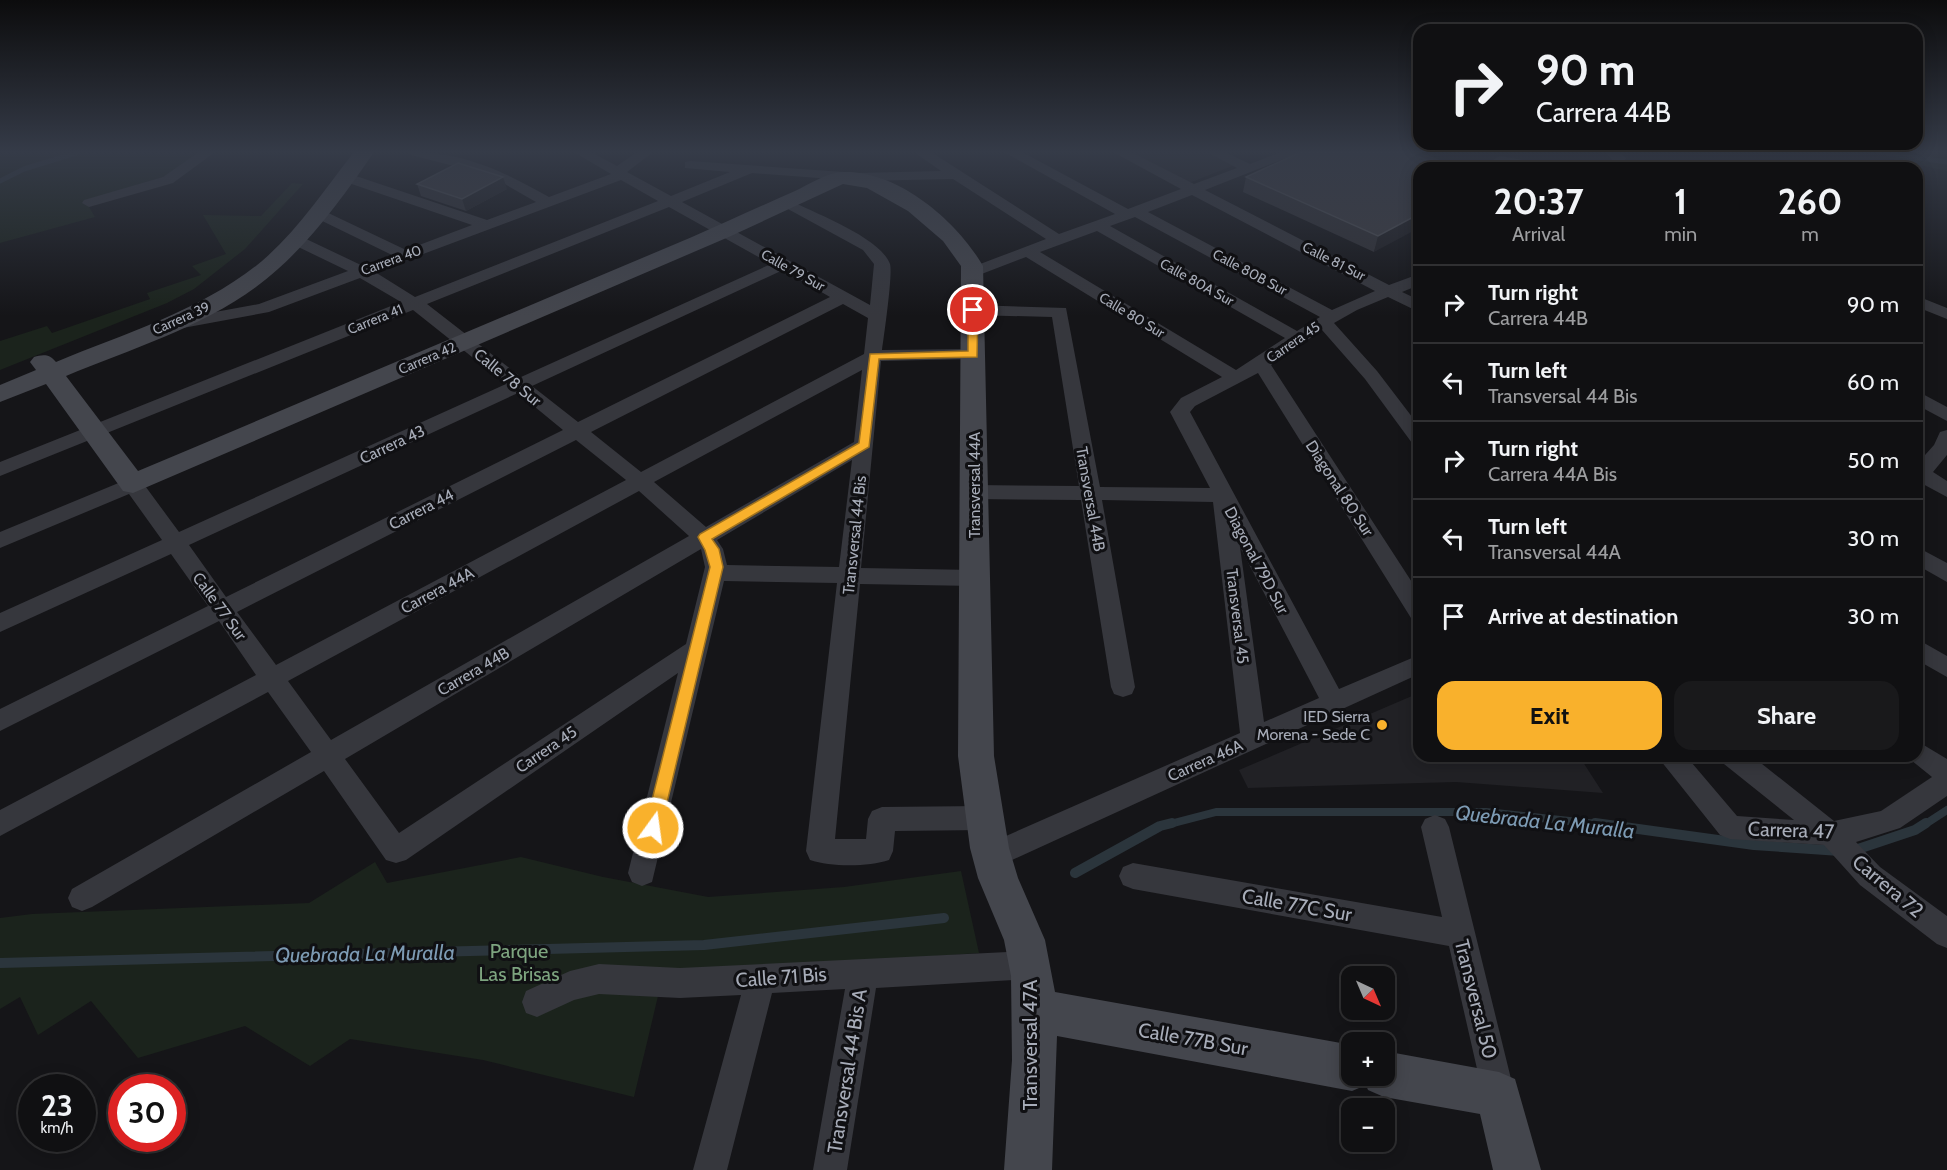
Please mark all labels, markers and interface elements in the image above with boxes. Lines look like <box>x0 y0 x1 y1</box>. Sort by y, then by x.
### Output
text: 90 m <box>1536 44 1635 96</box>
icon: right <box>1437 48 1515 126</box>
text: Carrera 44B <box>1536 96 1671 129</box>
text: 20:37 <box>1494 179 1584 223</box>
text: 1 <box>1674 179 1687 223</box>
text: 260 <box>1778 179 1842 223</box>
text: Arrival <box>1512 222 1565 246</box>
text: min <box>1664 222 1697 246</box>
text: m <box>1801 222 1819 246</box>
street label: Calle 81 Sur <box>1300 237 1369 285</box>
street label: Carrera 40 <box>358 241 424 279</box>
street label: Calle 79 Sur <box>758 245 829 295</box>
street label: Calle 80B Sur <box>1210 245 1291 299</box>
street label: Calle 80A Sur <box>1157 254 1238 310</box>
text: Turn right <box>1488 279 1578 306</box>
pin <box>947 284 998 335</box>
street label: Calle 80 Sur <box>1096 288 1169 342</box>
icon: right <box>1437 288 1470 321</box>
text: 90 m <box>1847 291 1899 318</box>
icon: arrive <box>956 293 989 326</box>
street label: Carrera 39 <box>150 297 213 339</box>
street label: Carrera 41 <box>345 300 405 338</box>
text: Carrera 44B <box>1488 306 1588 330</box>
street label: Carrera 45 <box>1263 317 1323 367</box>
street label: Carrera 42 <box>395 338 459 378</box>
street label: Calle 78 Sur <box>470 345 546 411</box>
text: Turn left <box>1488 357 1567 384</box>
icon: left <box>1437 366 1470 399</box>
text: 60 m <box>1847 369 1899 396</box>
text: Transversal 44 Bis <box>1488 384 1637 408</box>
street label: Carrera 43 <box>357 421 428 468</box>
street label: Transversal 44A <box>965 432 984 538</box>
text: Turn right <box>1488 435 1578 462</box>
street label: Diagonal 80 Sur <box>1302 437 1378 541</box>
icon: right <box>1437 444 1470 477</box>
street label: Transversal 44B <box>1072 445 1109 553</box>
text: 50 m <box>1847 447 1899 474</box>
text: Carrera 44A Bis <box>1488 462 1617 486</box>
street label: Transversal 44 Bis <box>839 474 870 595</box>
street label: Carrera 44 <box>386 485 457 534</box>
street label: Diagonal 79D Sur <box>1220 503 1293 618</box>
text: Turn left <box>1488 513 1567 540</box>
icon: left <box>1437 522 1470 555</box>
text: 30 m <box>1847 525 1899 552</box>
text: Transversal 44A <box>1488 540 1621 564</box>
street label: Carrera 44A <box>397 563 477 618</box>
street label: Transversal 45 <box>1222 567 1253 665</box>
street label: Calle 77 Sur <box>189 569 251 645</box>
icon: arrive <box>1437 600 1470 633</box>
text: Arrive at destination <box>1488 603 1678 630</box>
text: 30 m <box>1847 603 1899 630</box>
street label: Carrera 44B <box>434 643 513 700</box>
button: Exit <box>1437 681 1662 750</box>
button: Share <box>1674 681 1899 750</box>
place label: IED Sierra Morena - Sede C <box>1257 707 1370 744</box>
marker: IED Sierra Morena - Sede C <box>1375 718 1389 732</box>
street label: Carrera 45 <box>512 722 581 777</box>
street label: Carrera 46A <box>1165 735 1246 785</box>
position arrow <box>621 796 685 860</box>
water label: Quebrada La Muralla <box>1454 800 1636 843</box>
street label: Carrera 47 <box>1747 816 1835 844</box>
street label: Carrera 72 <box>1848 849 1928 923</box>
street label: Calle 77C Sur <box>1240 884 1354 927</box>
street label: Transversal 50 <box>1450 937 1502 1061</box>
water label: Quebrada La Muralla <box>275 939 455 968</box>
park label: Parque Las Brisas <box>479 939 559 986</box>
street label: Calle 71 Bis <box>735 962 827 992</box>
north arrow <box>1341 966 1395 1020</box>
map controls <box>1341 966 1395 1152</box>
street label: Transversal 47A <box>1018 979 1042 1110</box>
street label: Transversal 44 Bis A <box>822 986 872 1155</box>
street label: Calle 77B Sur <box>1136 1018 1250 1061</box>
button: + <box>1341 1032 1395 1086</box>
speed limit sign: 30 <box>108 1074 186 1152</box>
text: 23 <box>41 1087 73 1124</box>
button: − <box>1341 1098 1395 1152</box>
text: km/h <box>41 1119 73 1137</box>

